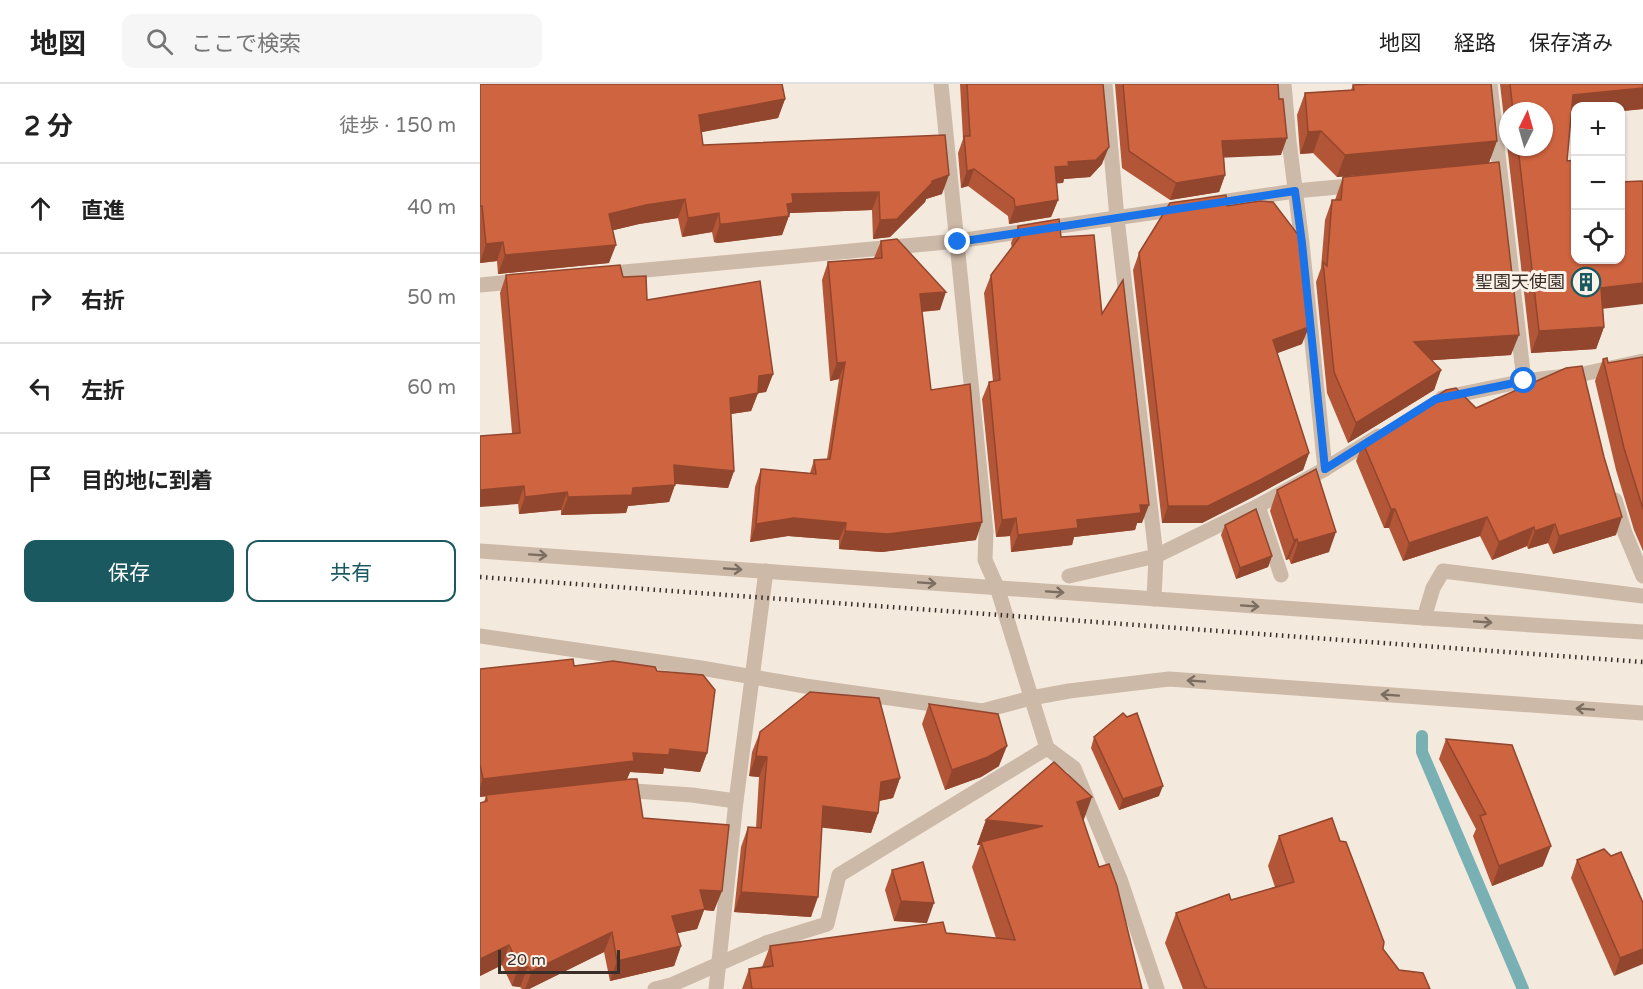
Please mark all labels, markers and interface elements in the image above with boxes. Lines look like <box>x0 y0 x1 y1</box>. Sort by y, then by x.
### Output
search box <box>122 14 542 68</box>
icon: search <box>143 25 176 58</box>
text: 地図 <box>30 27 86 61</box>
text: ここで検索 <box>191 31 301 57</box>
text: 地図 <box>1379 31 1421 56</box>
text: 経路 <box>1454 31 1496 56</box>
text: 保存済み <box>1529 31 1613 56</box>
north arrow <box>1499 102 1553 156</box>
map controls <box>1571 102 1625 264</box>
button: + <box>1571 102 1625 156</box>
text: 2 分 <box>24 111 73 142</box>
text: 徒歩 · 150 m <box>339 114 456 138</box>
button: − <box>1571 156 1625 210</box>
icon: ahead <box>24 192 57 225</box>
text: 40 m <box>407 196 456 220</box>
text: 直進 <box>81 198 125 224</box>
button: locate <box>1571 210 1625 264</box>
route end <box>944 228 970 254</box>
building icon: 聖園天使園 <box>1570 266 1602 298</box>
place label: 聖園天使園 <box>1475 271 1565 293</box>
icon: right <box>24 282 57 315</box>
text: 50 m <box>407 286 456 310</box>
text: 右折 <box>81 288 125 314</box>
route start <box>1510 367 1536 393</box>
icon: left <box>24 372 57 405</box>
text: 60 m <box>407 376 456 400</box>
text: 左折 <box>81 378 125 404</box>
icon: arrive <box>24 462 57 495</box>
text: 目的地に到着 <box>81 468 213 494</box>
button: 保存 <box>24 540 234 602</box>
button: 共有 <box>246 540 456 602</box>
one-way arrow <box>528 550 548 561</box>
one-way arrow <box>722 564 742 575</box>
one-way arrow <box>917 577 937 588</box>
one-way arrow <box>1045 586 1065 597</box>
one-way arrow <box>1239 601 1259 612</box>
one-way arrow <box>1472 616 1492 627</box>
one-way arrow <box>1186 675 1206 686</box>
one-way arrow <box>1381 689 1401 700</box>
one-way arrow <box>1575 703 1595 714</box>
scale bar <box>498 947 620 974</box>
text: 20 m <box>507 950 546 970</box>

